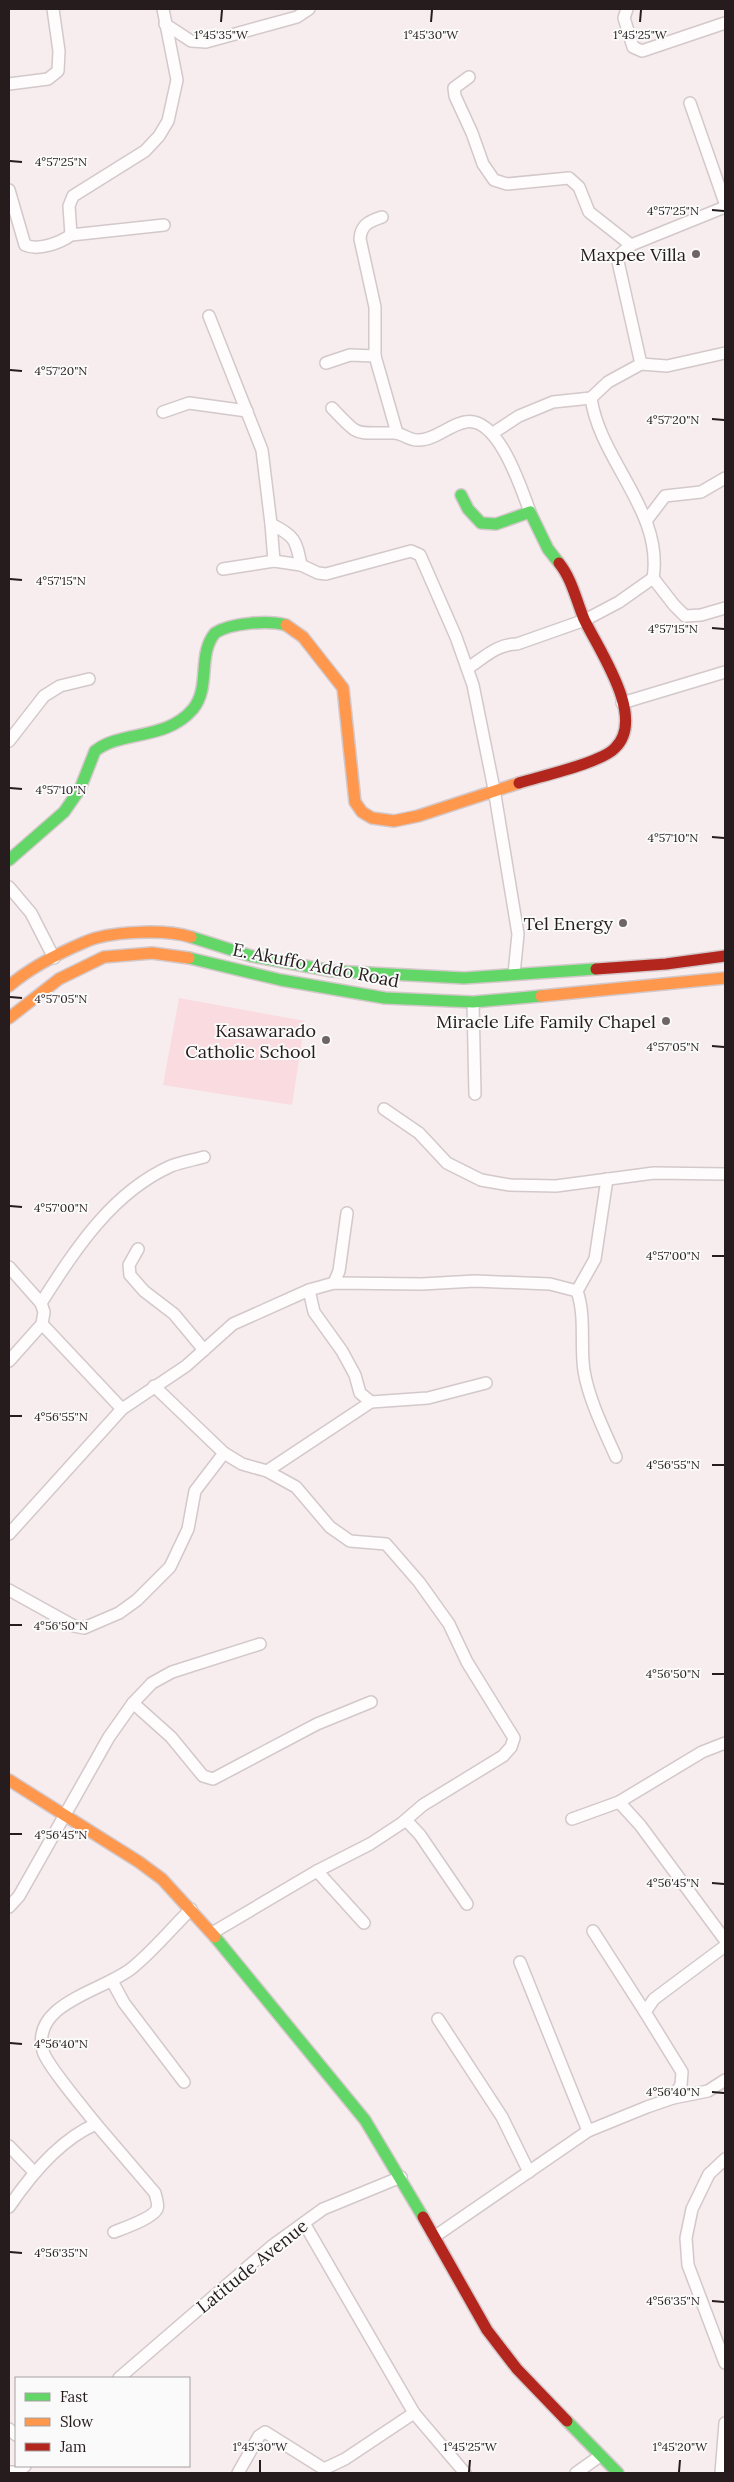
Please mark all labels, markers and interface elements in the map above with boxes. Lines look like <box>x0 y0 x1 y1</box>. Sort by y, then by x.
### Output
text: 1°45'35"W <box>194 27 249 42</box>
text: 1°45'30"W <box>404 27 459 42</box>
text: 1°45'25"W <box>613 27 668 42</box>
text: 4°57'25"N <box>35 154 87 169</box>
text: 4°57'25"N <box>647 203 699 218</box>
place label: Maxpee Villa <box>580 243 686 266</box>
marker: Maxpee Villa <box>690 248 702 260</box>
text: 4°57'20"N <box>35 363 87 378</box>
text: 4°57'20"N <box>647 412 699 427</box>
text: 4°57'15"N <box>36 573 86 588</box>
text: 4°57'15"N <box>648 621 698 636</box>
text: 4°57'10"N <box>36 782 86 797</box>
text: 4°57'10"N <box>648 830 698 845</box>
place label: Tel Energy <box>524 912 613 935</box>
marker: Tel Energy <box>617 917 629 929</box>
street label: E. Akuffo Addo Road <box>231 938 402 992</box>
text: 4°57'05"N <box>34 991 88 1006</box>
place label: Miracle Life Family Chapel <box>436 1010 656 1033</box>
marker: Miracle Life Family Chapel <box>660 1015 672 1027</box>
place label: Kasawarado Catholic School <box>185 1019 316 1063</box>
marker: Kasawarado Catholic School <box>320 1034 332 1046</box>
text: 4°57'05"N <box>646 1039 700 1054</box>
text: 4°57'00"N <box>34 1200 88 1215</box>
text: 4°57'00"N <box>646 1248 700 1263</box>
text: 4°56'55"N <box>34 1409 88 1424</box>
text: 4°56'55"N <box>646 1457 700 1472</box>
text: 4°56'50"N <box>34 1618 88 1633</box>
text: 4°56'50"N <box>646 1666 700 1681</box>
text: 4°56'45"N <box>35 1827 87 1842</box>
text: 4°56'45"N <box>647 1875 699 1890</box>
text: 4°56'40"N <box>34 2036 88 2051</box>
text: 4°56'40"N <box>646 2084 700 2099</box>
street label: Latitude Avenue <box>192 2214 312 2318</box>
text: 4°56'35"N <box>34 2245 88 2260</box>
text: 4°56'35"N <box>646 2293 700 2308</box>
legend <box>15 2377 190 2467</box>
text: Fast <box>60 2387 88 2406</box>
text: Slow <box>60 2412 93 2431</box>
text: Jam <box>59 2437 87 2456</box>
text: 1°45'30"W <box>233 2439 288 2454</box>
text: 1°45'25"W <box>443 2439 498 2454</box>
text: 1°45'20"W <box>653 2439 708 2454</box>

